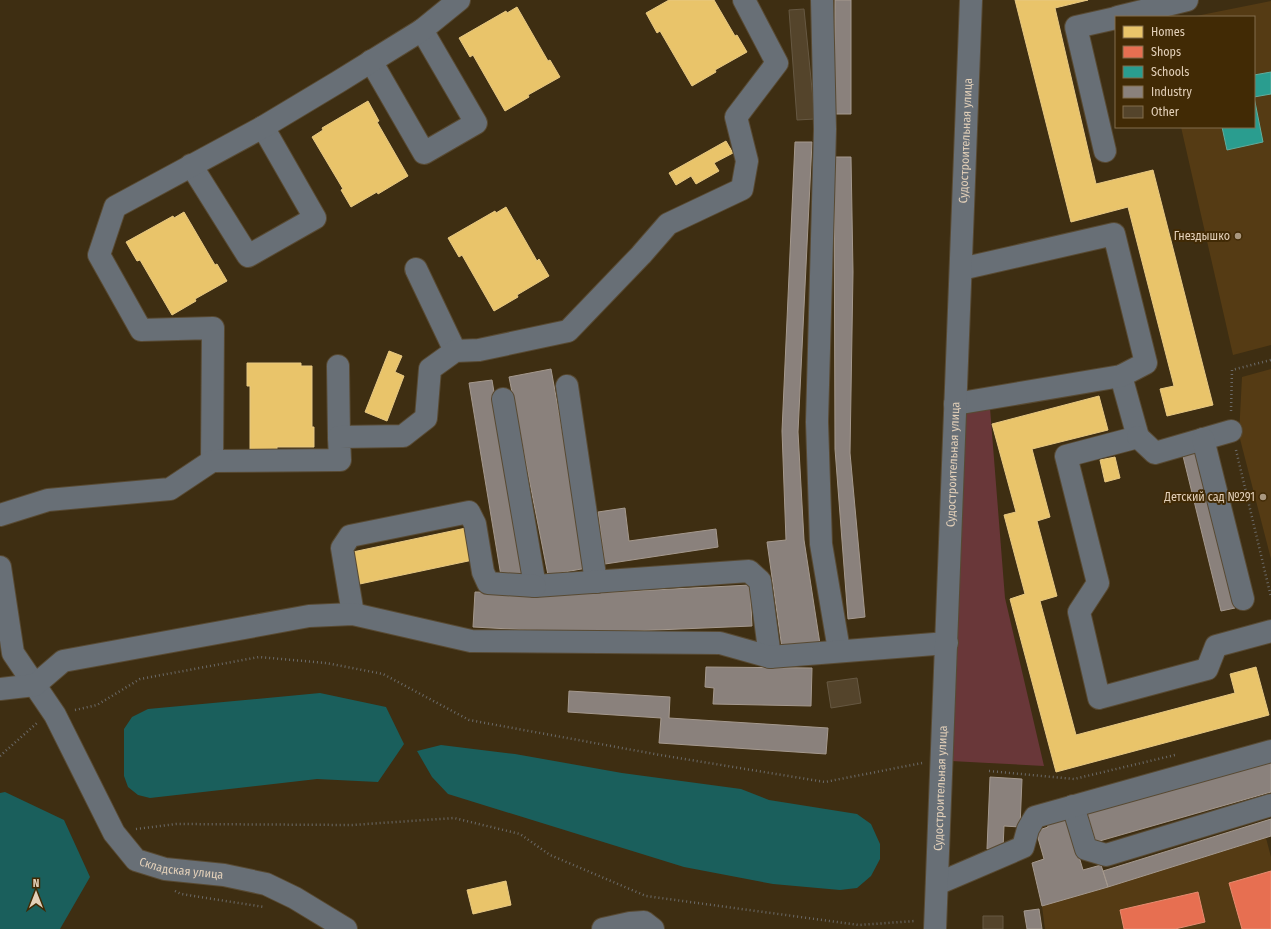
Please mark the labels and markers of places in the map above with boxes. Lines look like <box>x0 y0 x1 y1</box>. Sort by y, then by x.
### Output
place label: Гнездышко <box>1174 229 1230 243</box>
marker: Гнездышко <box>1233 231 1243 241</box>
place label: Детский сад №291 <box>1163 490 1255 504</box>
marker: Детский сад №291 <box>1258 492 1268 502</box>

